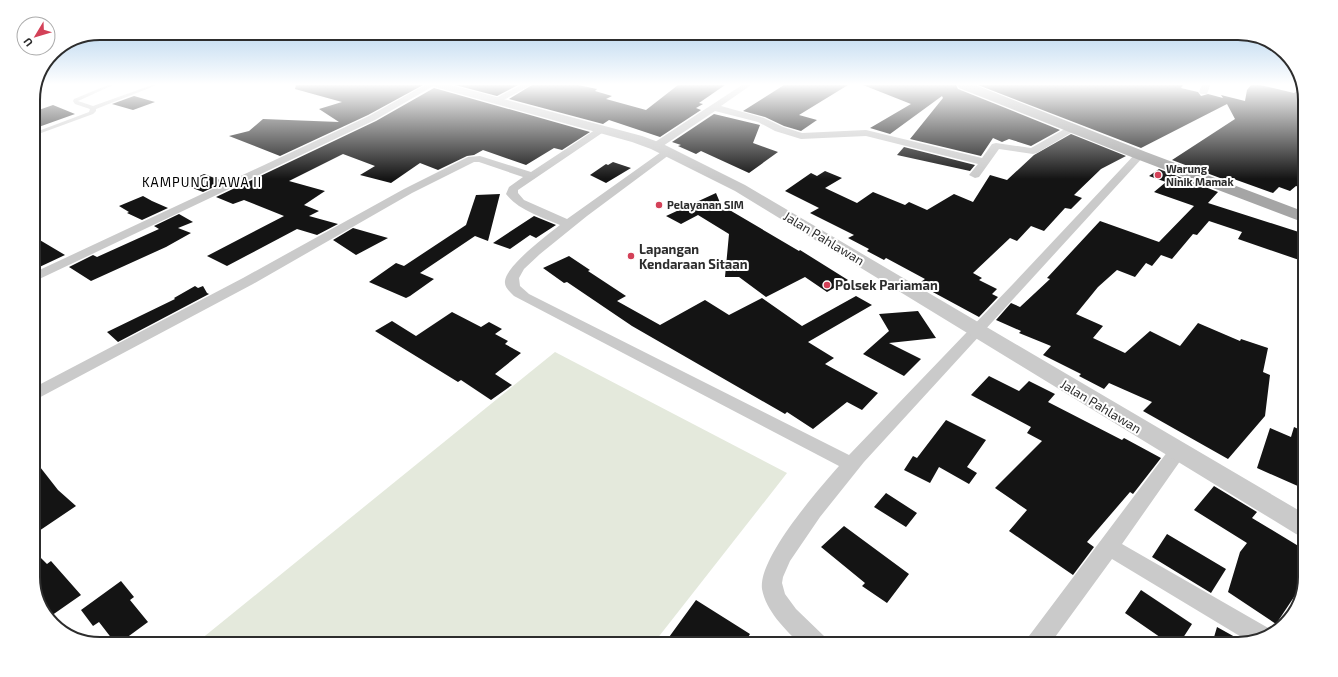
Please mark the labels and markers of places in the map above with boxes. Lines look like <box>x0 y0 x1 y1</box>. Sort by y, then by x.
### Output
place label: Warung Ninik Mamak <box>1166 162 1234 188</box>
marker: Warung Ninik Mamak <box>1153 170 1163 180</box>
place label: Pelayanan SIM <box>667 198 744 212</box>
marker: Pelayanan SIM <box>654 200 664 210</box>
place label: Lapangan Kendaraan Sitaan <box>639 241 748 272</box>
marker: Lapangan Kendaraan Sitaan <box>626 251 636 261</box>
place label: Polsek Pariaman <box>835 277 938 293</box>
marker: Polsek Pariaman <box>822 280 832 290</box>

